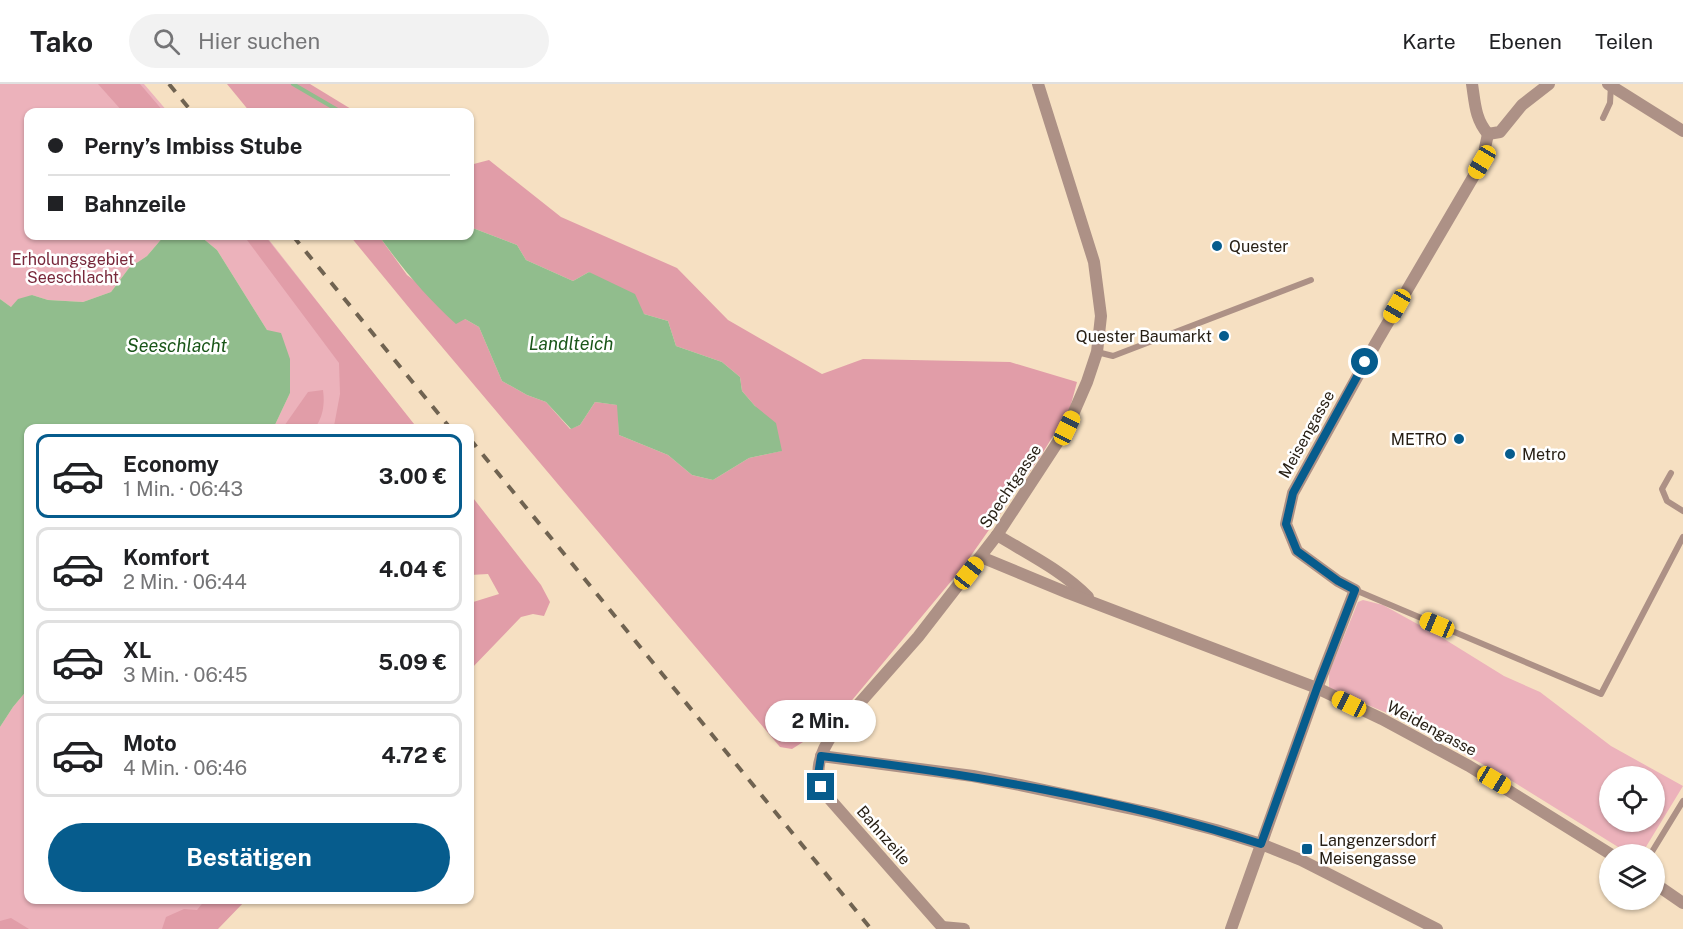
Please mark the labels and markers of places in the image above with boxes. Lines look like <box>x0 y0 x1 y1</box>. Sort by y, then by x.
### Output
place label: Quester <box>1229 237 1289 256</box>
marker: Quester <box>1210 239 1224 253</box>
place label: Quester Baumarkt <box>1076 327 1212 346</box>
marker: Quester Baumarkt <box>1217 329 1231 343</box>
place label: METRO <box>1391 430 1447 449</box>
marker: METRO <box>1452 432 1466 446</box>
place label: Metro <box>1522 445 1566 464</box>
marker: Metro <box>1503 447 1517 461</box>
place label: Langenzersdorf Meisengasse <box>1319 831 1436 868</box>
marker: Langenzersdorf Meisengasse <box>1300 842 1314 856</box>

